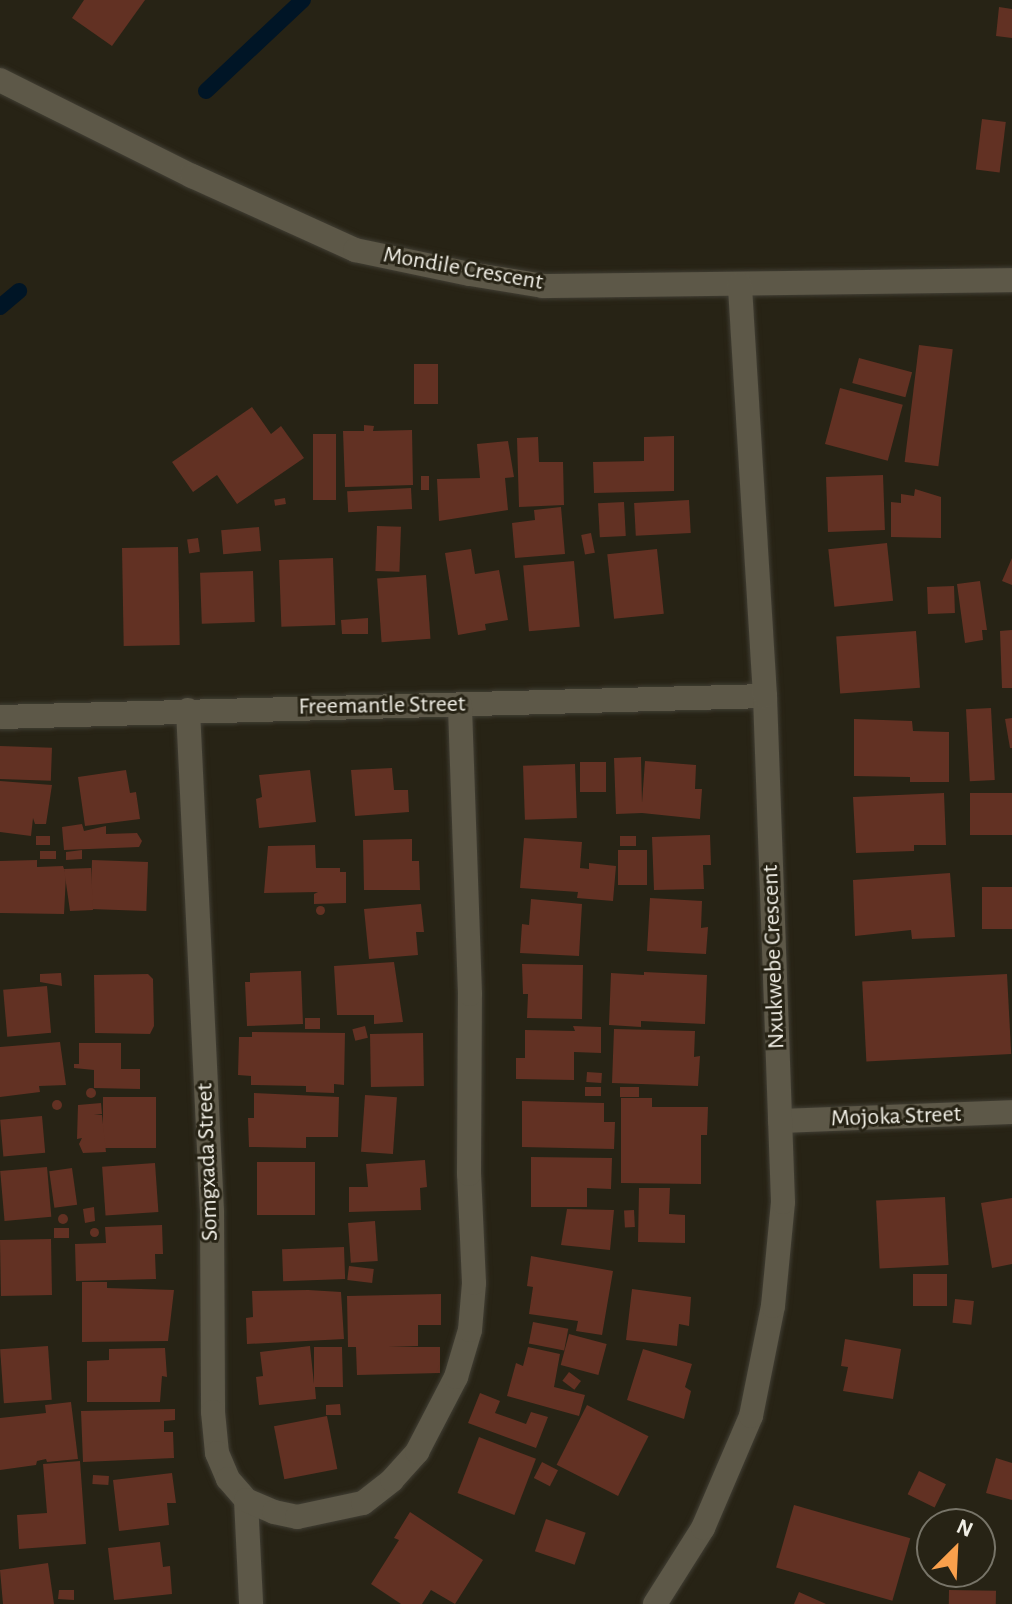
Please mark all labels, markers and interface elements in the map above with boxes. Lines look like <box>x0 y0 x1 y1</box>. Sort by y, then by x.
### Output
street label: Mondile Crescent <box>381 241 545 297</box>
street label: Freemantle Street <box>298 690 466 722</box>
street label: Nxukwebe Crescent <box>756 864 792 1050</box>
street label: Somgxada Street <box>191 1082 225 1242</box>
street label: Mojoka Street <box>830 1100 962 1134</box>
north arrow <box>916 1508 996 1588</box>
text: N <box>953 1515 976 1541</box>

